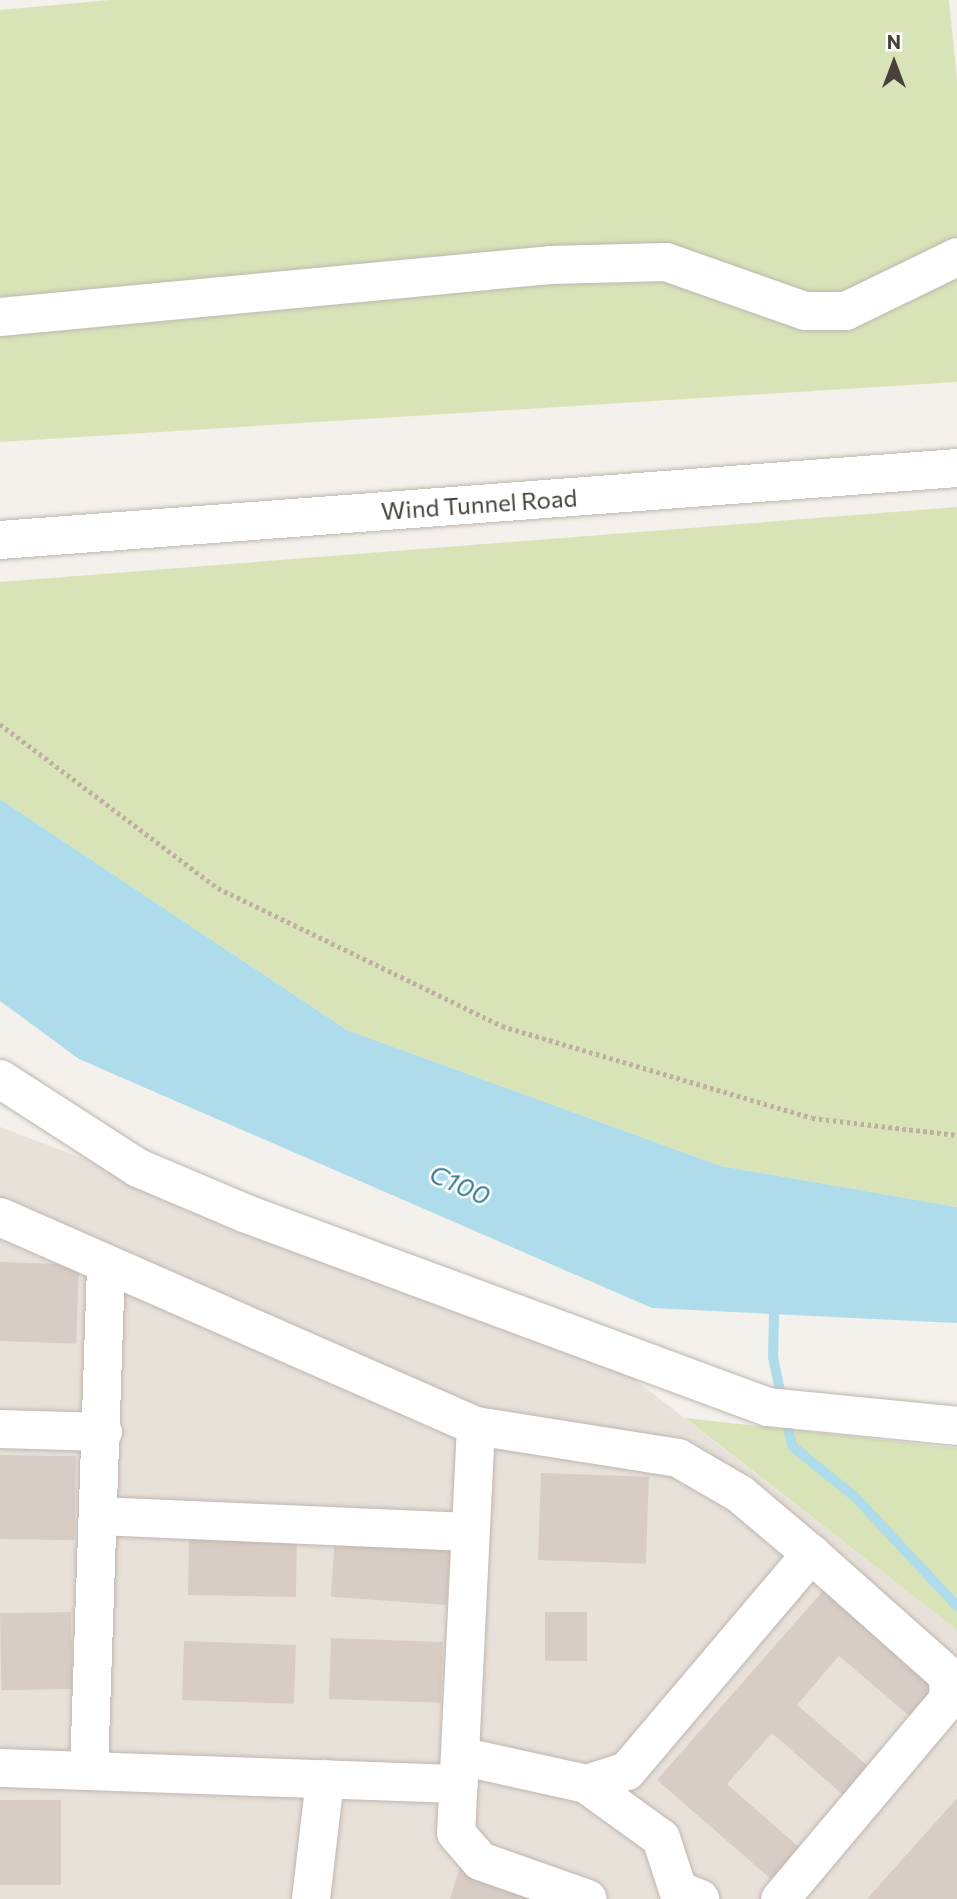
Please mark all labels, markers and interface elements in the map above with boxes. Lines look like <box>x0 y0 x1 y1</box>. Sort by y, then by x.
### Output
north arrow <box>859 28 929 98</box>
text: N <box>887 30 901 53</box>
street label: Wind Tunnel Road <box>380 483 578 525</box>
water label: C100 <box>425 1157 495 1211</box>

